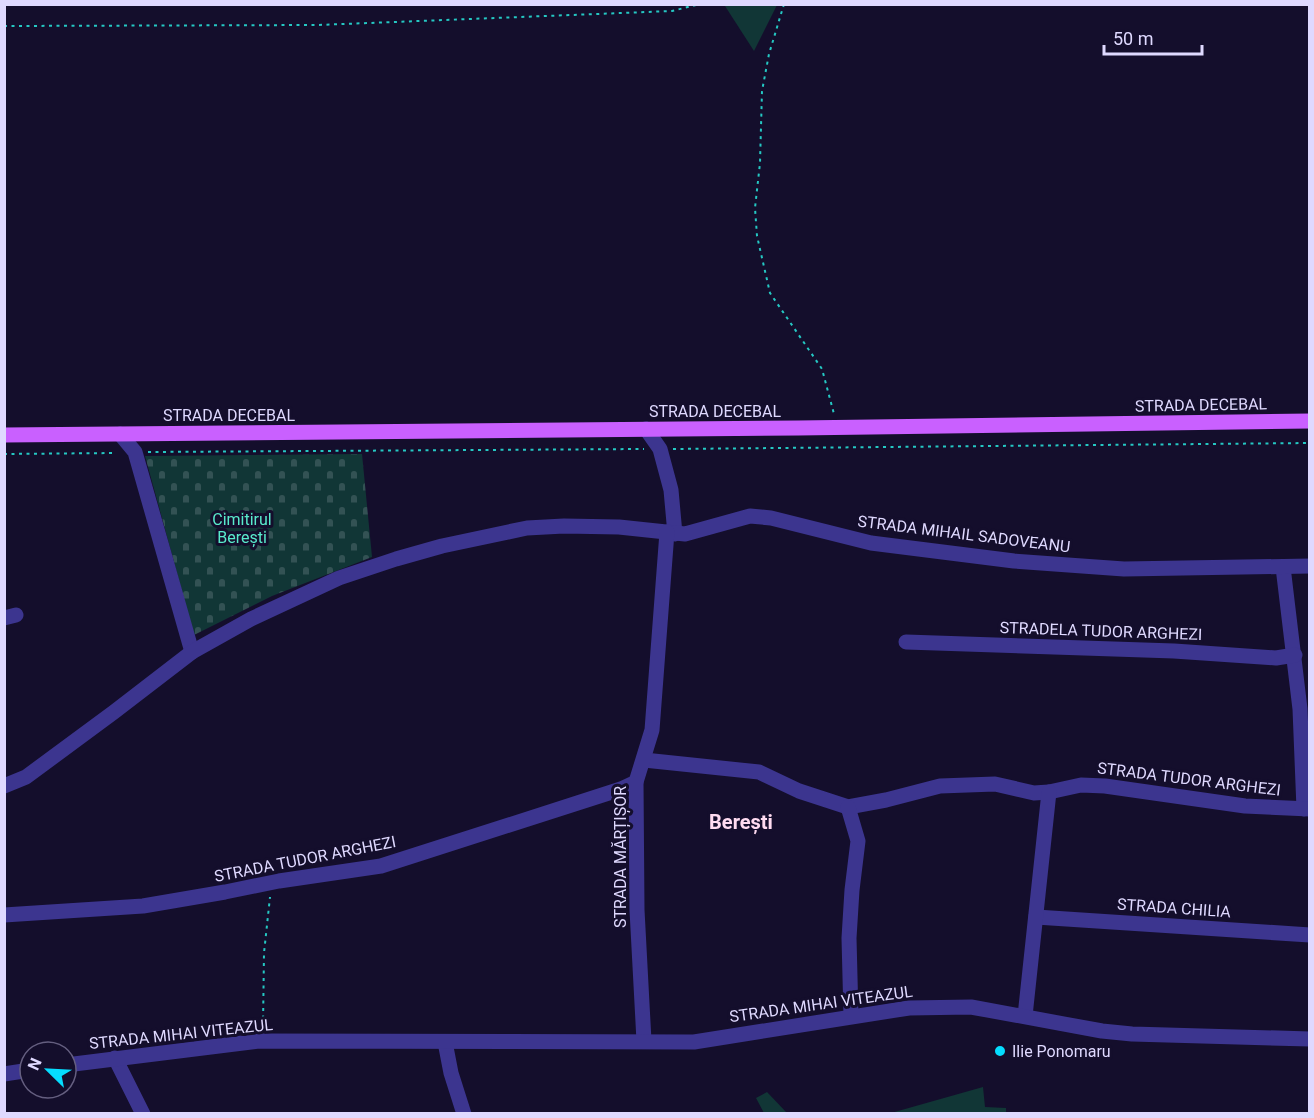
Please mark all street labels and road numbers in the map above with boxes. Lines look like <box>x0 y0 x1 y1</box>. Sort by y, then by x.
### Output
street label: STRADA DECEBAL <box>1135 394 1268 416</box>
street label: STRADA DECEBAL <box>649 402 781 421</box>
street label: STRADA DECEBAL <box>163 406 295 425</box>
street label: STRADA MIHAIL SADOVEANU <box>857 512 1071 556</box>
street label: STRADELA TUDOR ARGHEZI <box>999 618 1203 644</box>
street label: STRADA TUDOR ARGHEZI <box>1096 758 1282 800</box>
street label: STRADA MĂRȚIȘOR <box>611 786 631 928</box>
street label: STRADA TUDOR ARGHEZI <box>213 832 397 886</box>
street label: STRADA CHILIA <box>1117 895 1232 921</box>
street label: STRADA MIHAI VITEAZUL <box>728 982 914 1026</box>
street label: STRADA MIHAI VITEAZUL <box>88 1015 274 1053</box>

